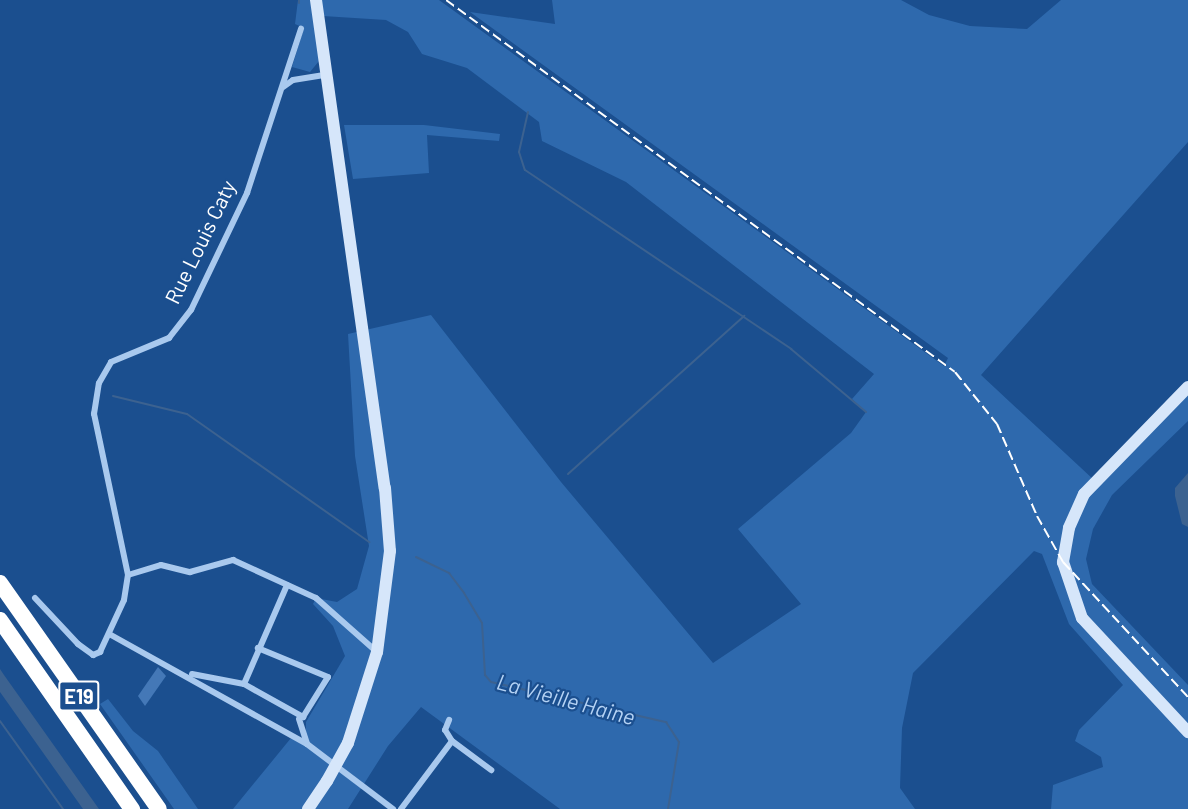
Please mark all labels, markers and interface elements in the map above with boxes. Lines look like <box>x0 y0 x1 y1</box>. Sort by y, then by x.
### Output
street label: Rue Louis Caty <box>159 176 241 308</box>
water label: La Vieille Haine <box>494 668 638 730</box>
road number: E19 <box>58 679 100 713</box>

